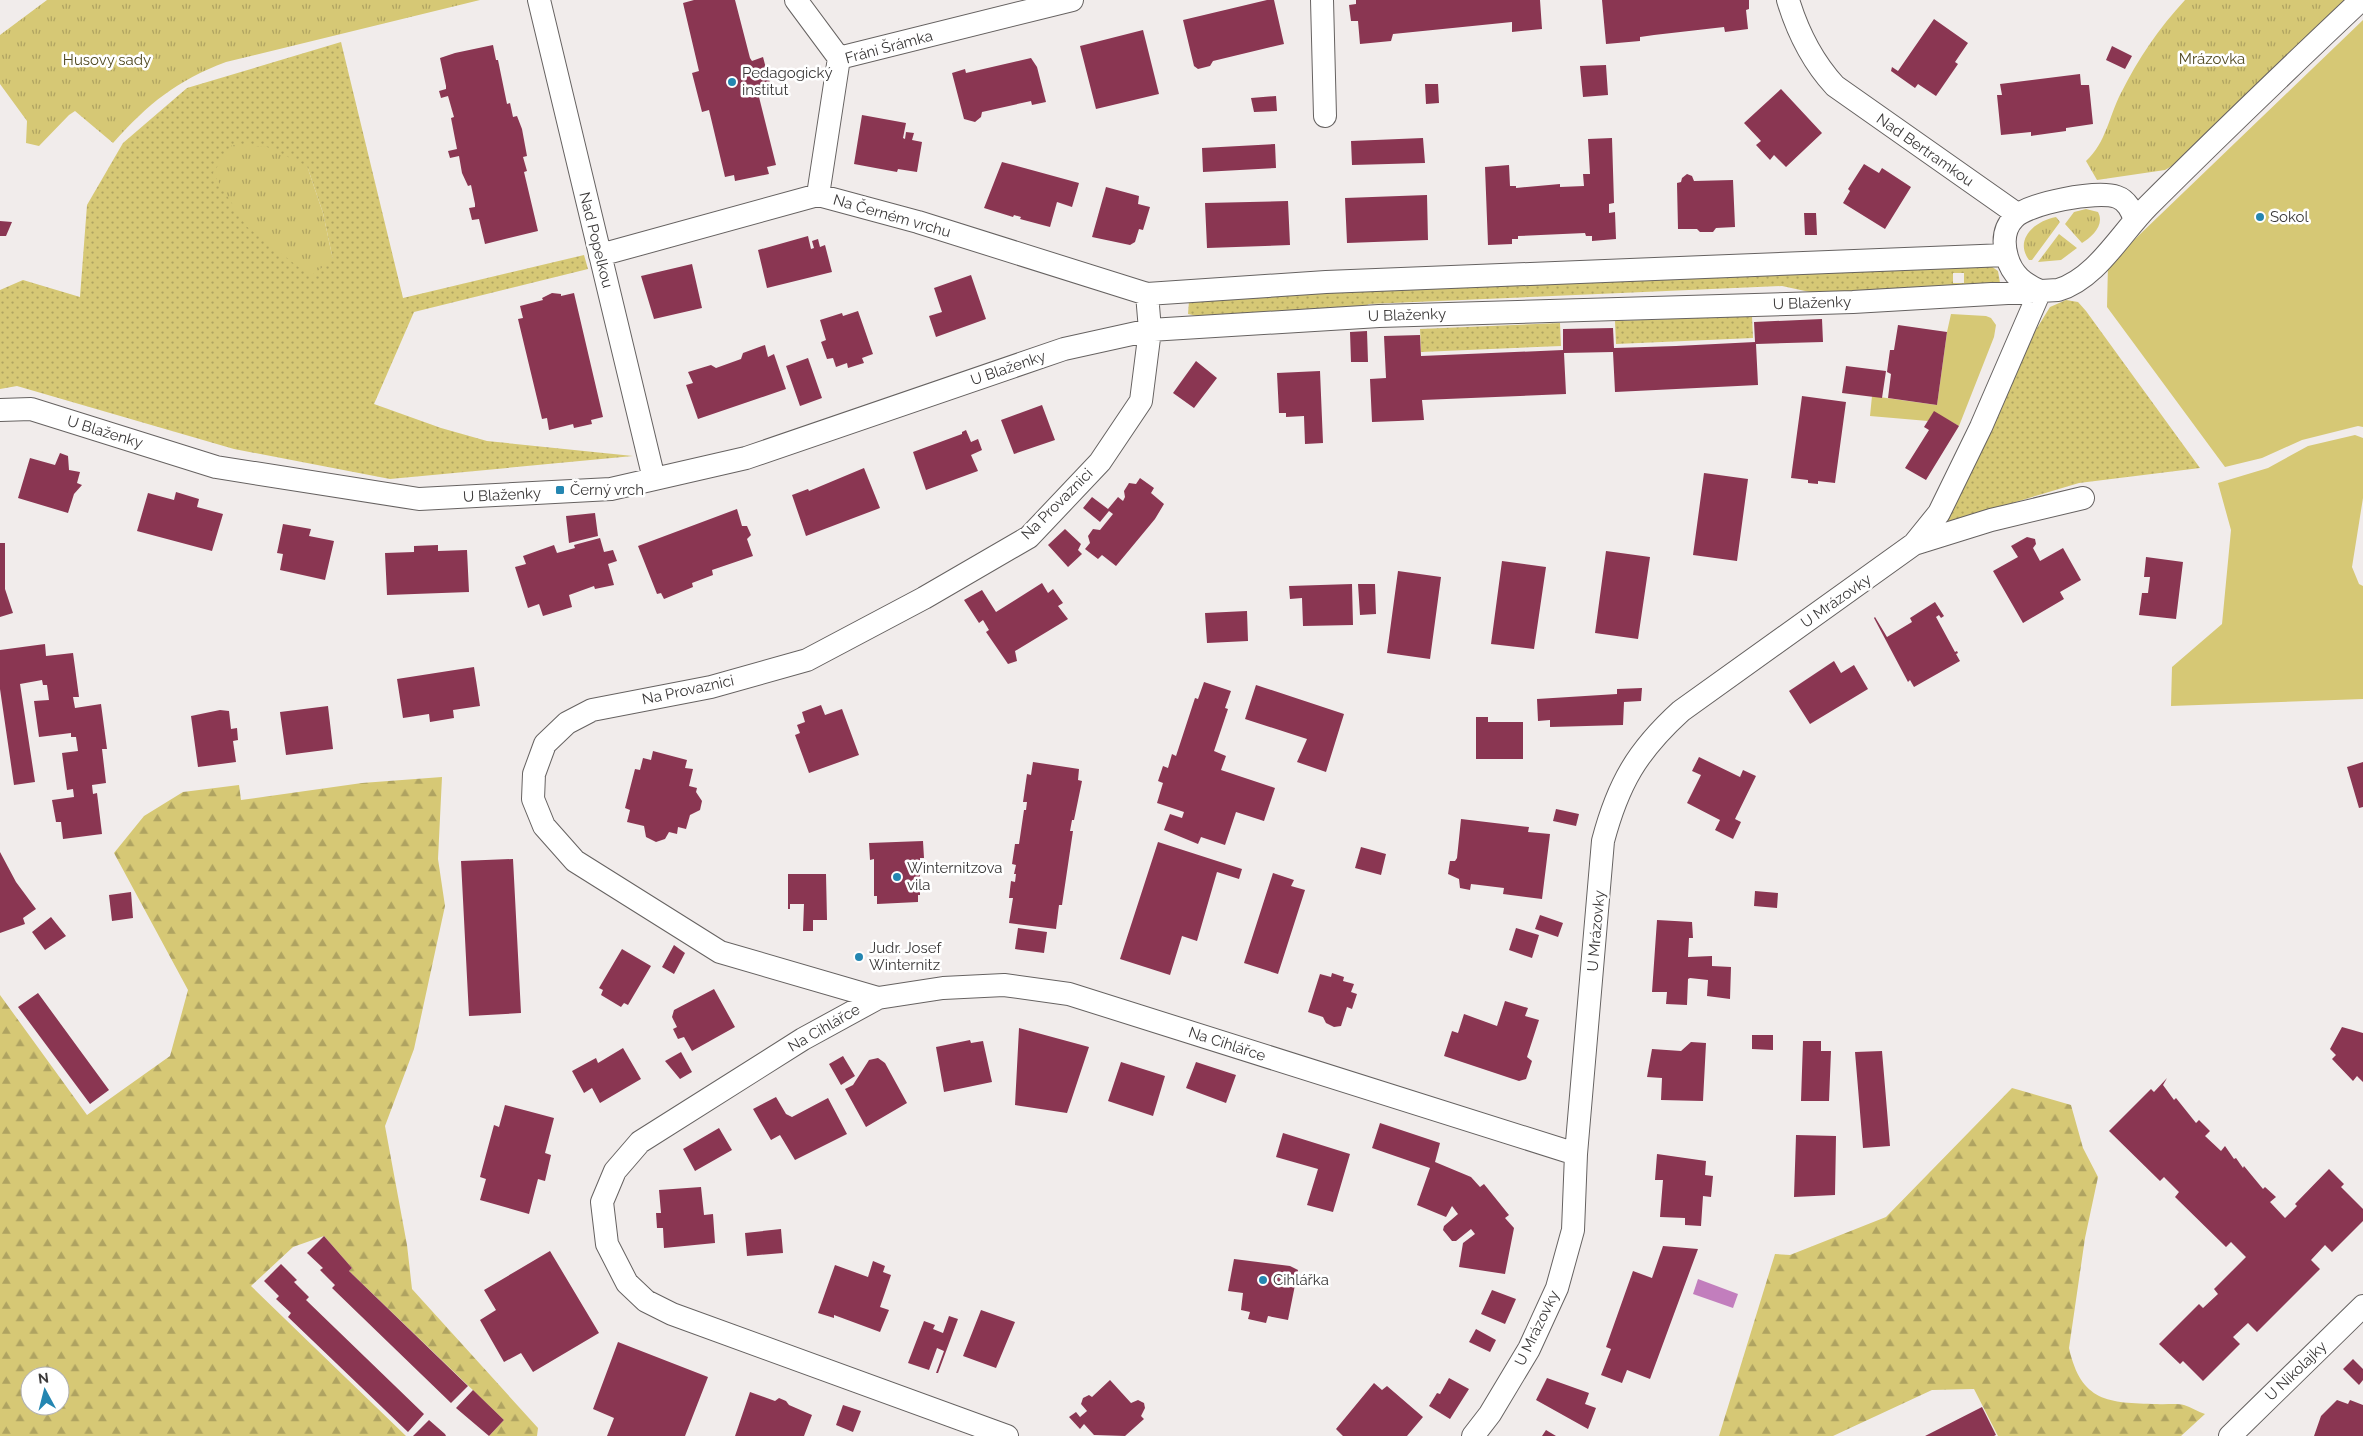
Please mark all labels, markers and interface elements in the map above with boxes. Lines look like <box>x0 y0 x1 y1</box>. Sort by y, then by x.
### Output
street label: Fráni Šrámka <box>843 26 935 67</box>
park label: Mrázovka <box>2179 50 2245 68</box>
park label: Husovy sady <box>63 51 151 69</box>
place label: Pedagogický institut <box>742 64 833 99</box>
marker: Pedagogický institut <box>726 76 738 88</box>
street label: Nad Bertramkou <box>1873 110 1977 190</box>
street label: Nad Popelkou <box>575 190 617 290</box>
street label: Na Černém vrchu <box>831 190 953 241</box>
place label: Sokol <box>2270 208 2310 226</box>
marker: Sokol <box>2254 211 2266 223</box>
street label: U Blaženky <box>1773 293 1851 313</box>
street label: U Blaženky <box>1368 305 1446 325</box>
street label: U Blaženky <box>968 347 1048 389</box>
street label: U Blaženky <box>65 412 145 452</box>
street label: Na Provaznici <box>1018 465 1096 543</box>
place label: Černý vrch <box>570 480 644 499</box>
street label: U Blaženky <box>462 484 542 506</box>
marker: Černý vrch <box>554 484 566 496</box>
street label: U Mrázovky <box>1797 570 1875 632</box>
street label: Na Provaznici <box>640 671 736 709</box>
place label: Winternitzova vila <box>907 859 1002 894</box>
marker: Winternitzova vila <box>891 871 903 883</box>
street label: U Mrázovky <box>1583 890 1609 972</box>
place label: Judr. Josef Winternitz <box>869 939 942 974</box>
marker: Judr. Josef Winternitz <box>853 951 865 963</box>
street label: Na Cihlářce <box>785 1000 863 1056</box>
street label: Na Cihlářce <box>1186 1023 1268 1065</box>
place label: Cihlářka <box>1273 1271 1329 1289</box>
marker: Cihlářka <box>1257 1274 1269 1286</box>
street label: U Mrázovky <box>1511 1287 1563 1369</box>
street label: U Nikolajky <box>2262 1337 2330 1405</box>
north arrow <box>20 1366 70 1416</box>
text: N <box>37 1370 50 1387</box>

